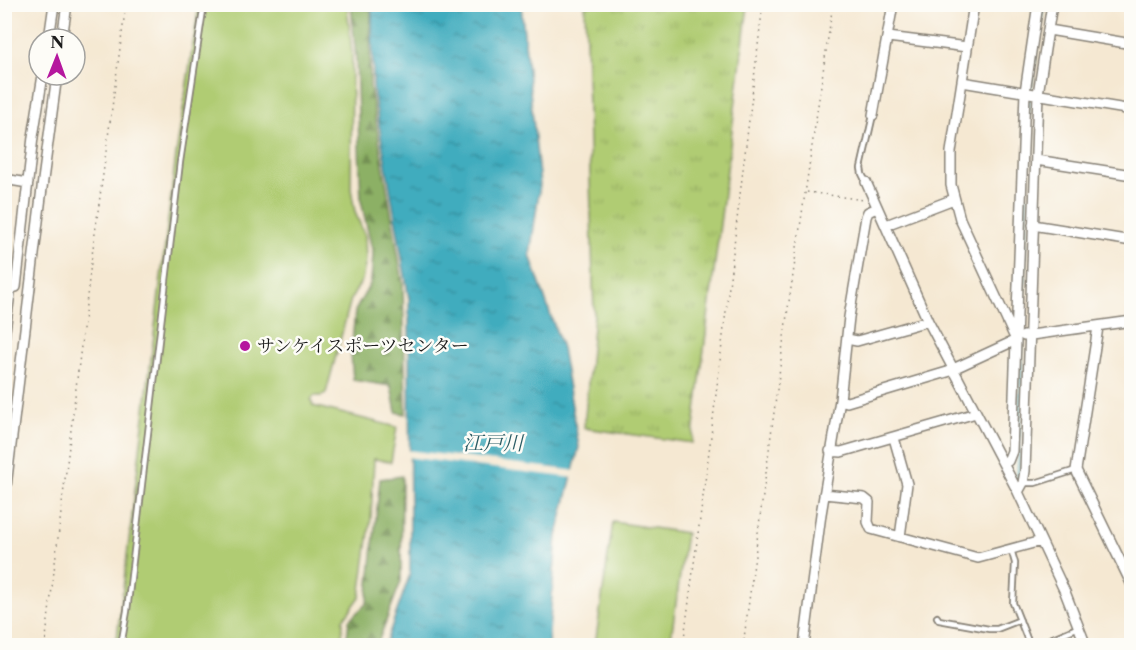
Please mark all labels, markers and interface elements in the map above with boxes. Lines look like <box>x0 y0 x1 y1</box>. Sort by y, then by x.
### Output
north arrow <box>27 27 87 87</box>
text: N <box>50 32 64 52</box>
place label: サンケイスポーツセンター <box>257 335 469 357</box>
marker: サンケイスポーツセンター <box>238 339 252 353</box>
water label: 江戸川 <box>463 431 525 455</box>

